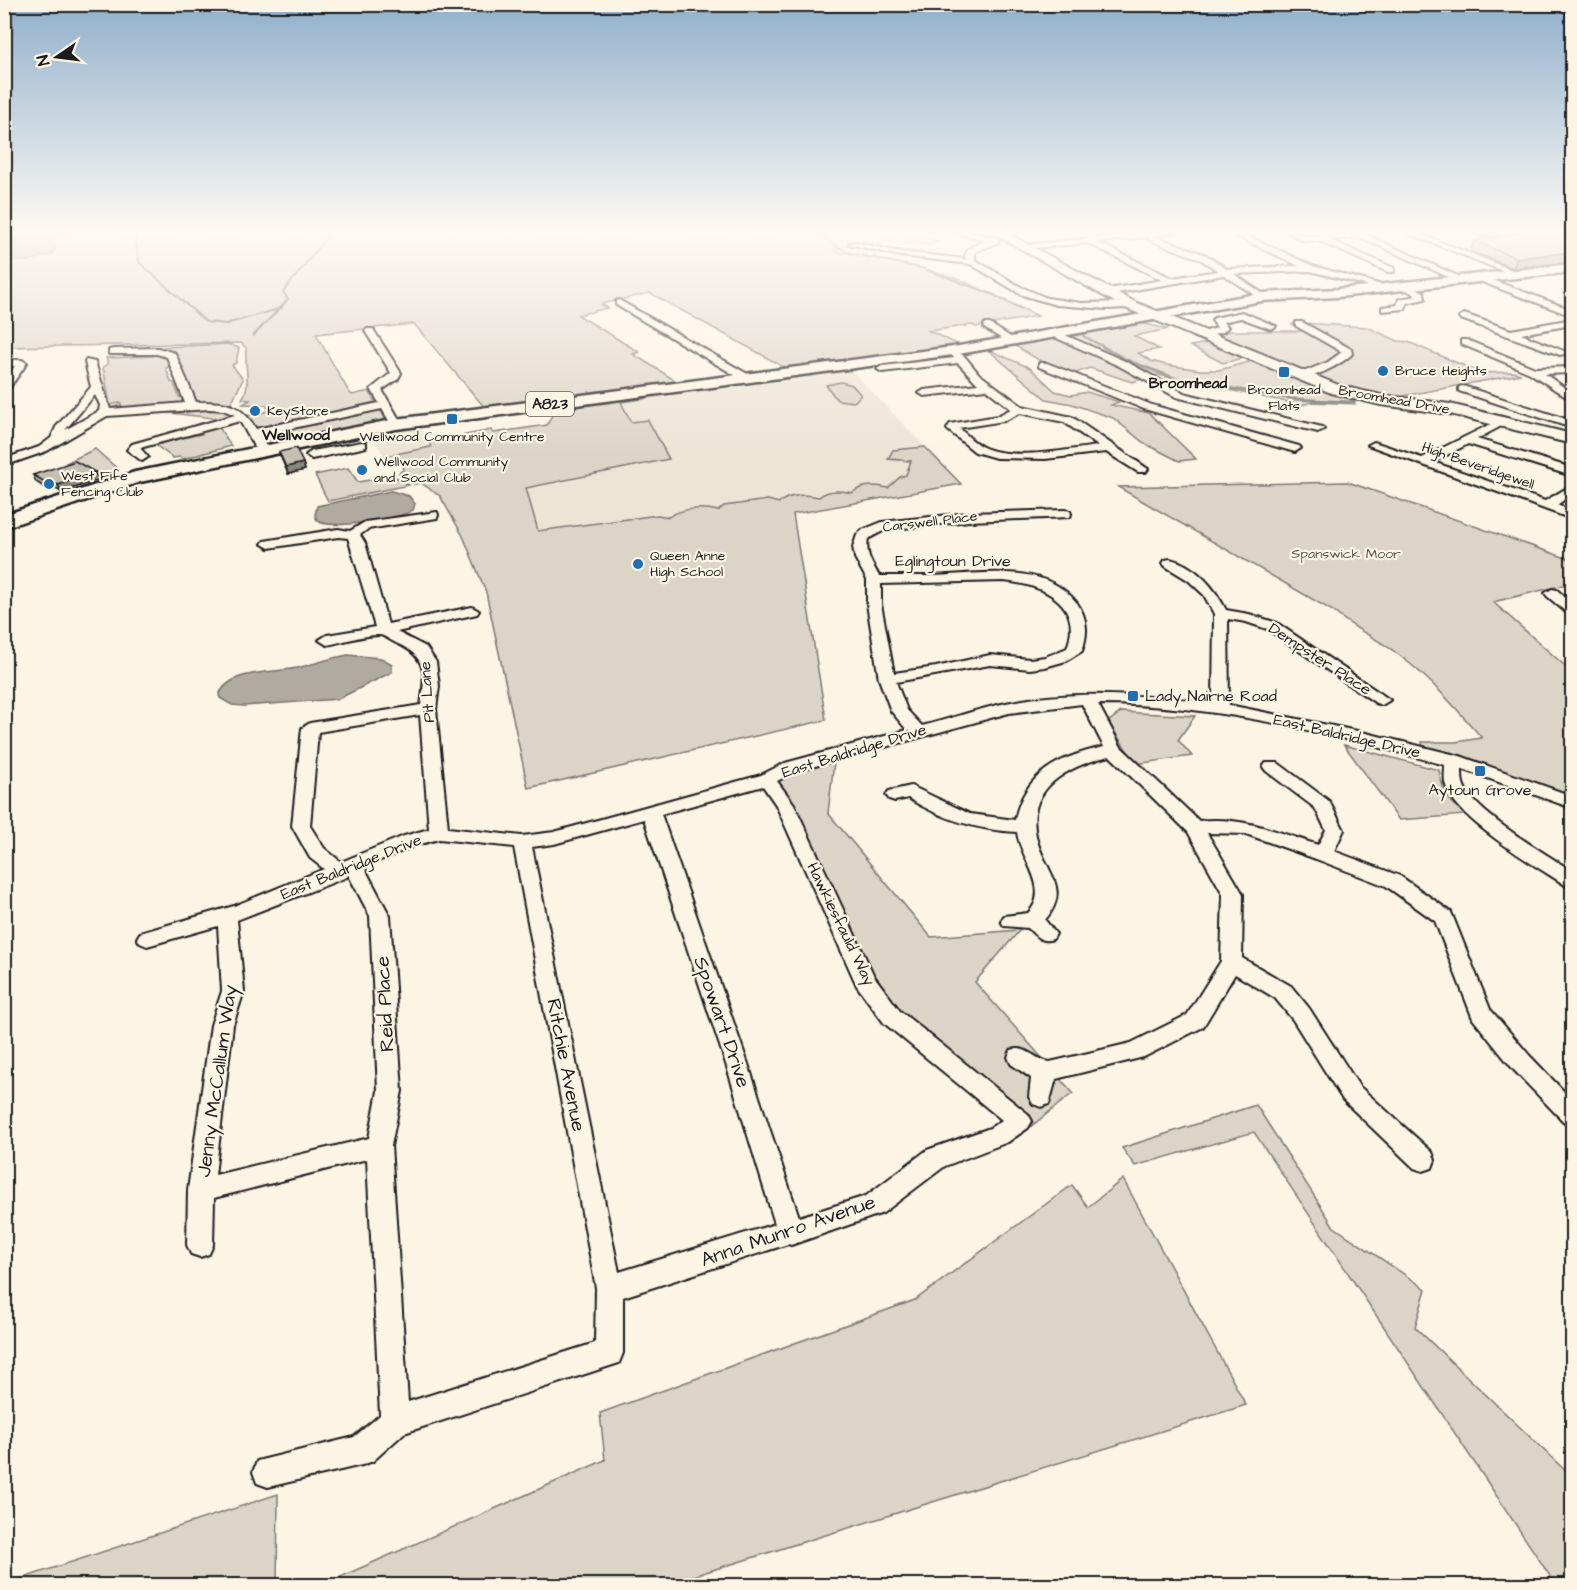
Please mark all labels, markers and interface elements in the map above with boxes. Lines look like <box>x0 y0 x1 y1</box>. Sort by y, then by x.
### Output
north arrow <box>27 27 87 87</box>
text: N <box>32 53 55 68</box>
place label: Bruce Heights <box>1395 361 1487 381</box>
marker: Bruce Heights <box>1376 364 1390 378</box>
marker: Broomhead Flats <box>1277 365 1291 379</box>
district label: Broomhead <box>1149 373 1227 394</box>
place label: Broomhead Flats <box>1247 380 1321 416</box>
street label: Broomhead Drive <box>1337 380 1452 420</box>
road number: A823 <box>526 392 574 416</box>
place label: KeyStore <box>267 401 329 421</box>
marker: KeyStore <box>248 404 262 418</box>
marker: Wellwood Community Centre <box>445 412 459 426</box>
district label: Wellwood <box>261 424 331 446</box>
place label: Wellwood Community Centre <box>359 427 545 447</box>
street label: High Beveridgewell <box>1419 437 1537 495</box>
place label: Wellwood Community and Social Club <box>374 452 508 488</box>
marker: Wellwood Community and Social Club <box>355 463 369 477</box>
place label: West Fife Fencing Club <box>61 466 143 502</box>
marker: West Fife Fencing Club <box>42 477 56 491</box>
street label: Carswell Place <box>881 506 979 538</box>
park label: Spanswick Moor <box>1291 544 1401 564</box>
place label: Queen Anne High School <box>650 546 726 582</box>
street label: Eglingtoun Drive <box>895 550 1011 573</box>
marker: Queen Anne High School <box>631 557 645 571</box>
street label: Dempster Place <box>1264 618 1376 701</box>
street label: Pit Lane <box>414 660 440 723</box>
place label: Lady Nairne Road <box>1145 685 1277 708</box>
marker: Lady Nairne Road <box>1126 689 1140 703</box>
street label: East Baldridge Drive <box>1271 708 1423 765</box>
street label: East Baldridge Drive <box>779 718 930 784</box>
marker: Aytoun Grove <box>1473 764 1487 778</box>
place label: Aytoun Grove <box>1429 779 1532 802</box>
street label: East Baldridge Drive <box>277 829 425 906</box>
street label: Hawkiesfauld Way <box>801 859 880 990</box>
street label: Spowart Drive <box>686 953 758 1091</box>
street label: Reid Place <box>368 955 401 1053</box>
street label: Jenny McCallum Way <box>190 983 245 1179</box>
street label: Ritchie Avenue <box>539 996 593 1134</box>
street label: Anna Munro Avenue <box>697 1188 879 1274</box>

